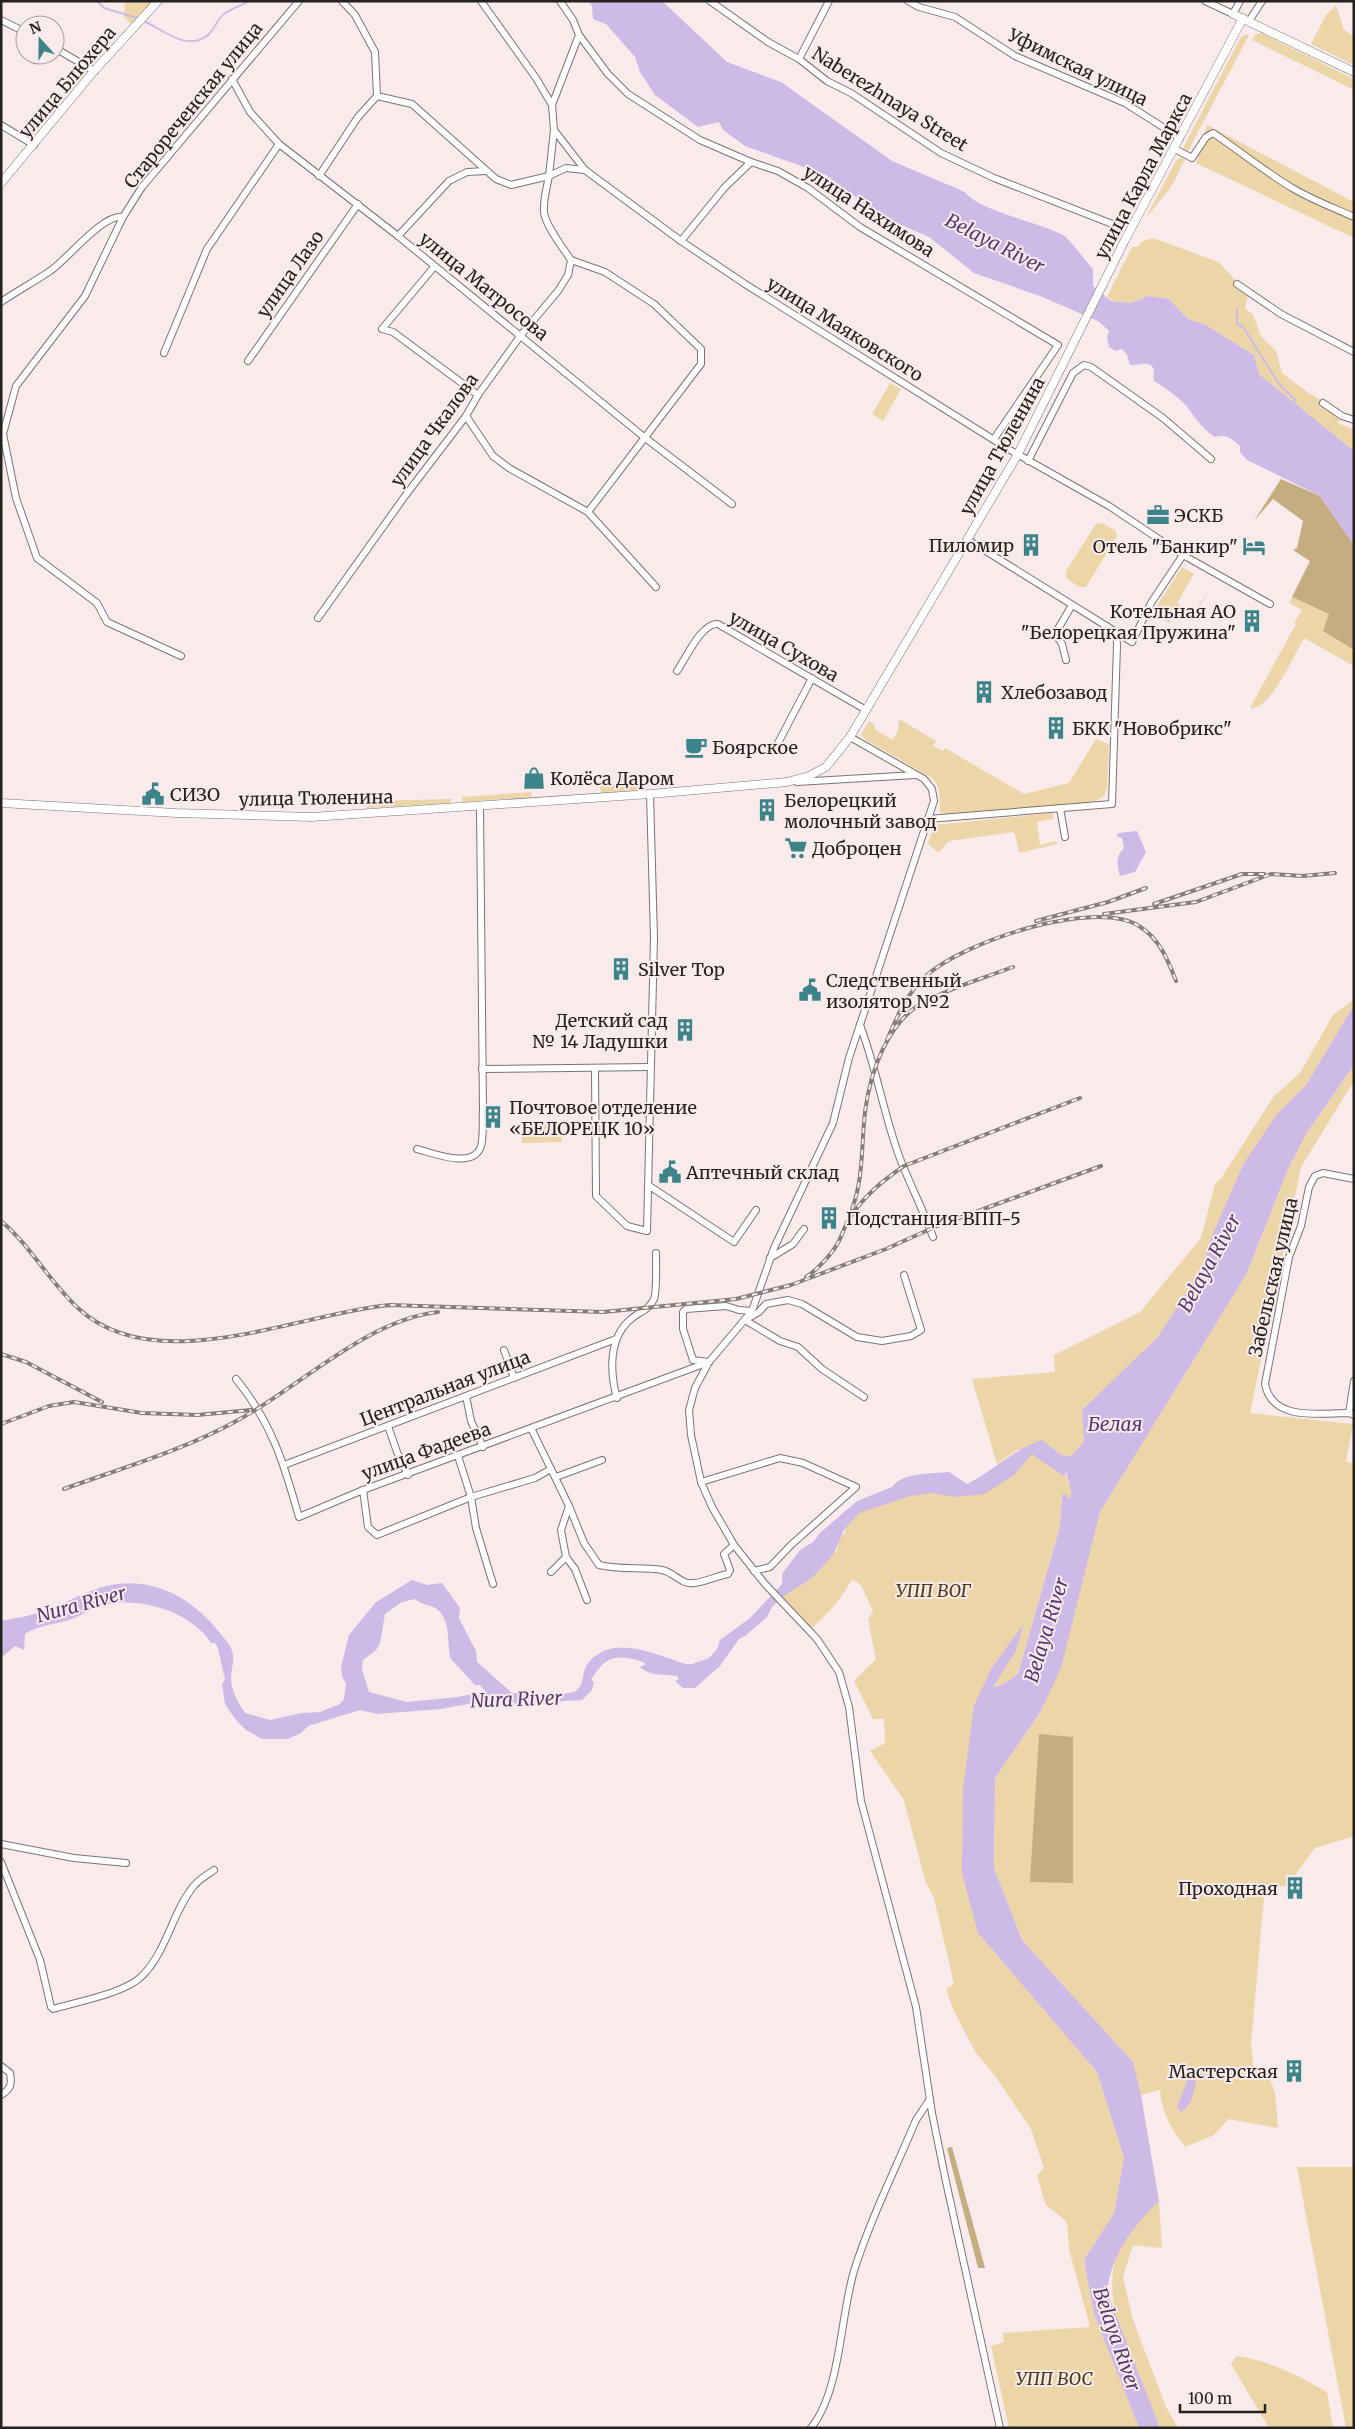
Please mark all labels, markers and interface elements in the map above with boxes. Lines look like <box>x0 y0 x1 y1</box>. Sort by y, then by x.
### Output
north arrow <box>15 15 65 65</box>
text: N <box>27 17 44 38</box>
street label: Старореченская улица <box>119 17 267 193</box>
street label: улица Блюхера <box>14 21 121 143</box>
street label: Уфимская улица <box>1003 23 1152 111</box>
street label: Naberezhnaya Street <box>808 42 972 156</box>
street label: улица Карла Маркса <box>1089 89 1197 263</box>
street label: улица Нахимова <box>799 160 939 262</box>
water label: Belaya River <box>941 208 1049 278</box>
street label: улица Лазо <box>251 226 329 322</box>
street label: улица Матросова <box>415 227 554 346</box>
street label: улица Маяковского <box>763 272 927 386</box>
street label: улица Чкалова <box>385 368 483 491</box>
street label: улица Тюленина <box>954 373 1050 519</box>
office icon: ЭСКБ <box>1145 502 1171 528</box>
place label: ЭСКБ <box>1174 504 1223 527</box>
building icon: Пиломир <box>1018 532 1044 558</box>
hotel icon: Отель "Банкир" <box>1241 533 1267 559</box>
place label: Пиломир <box>929 534 1014 557</box>
place label: Отель "Банкир" <box>1093 535 1238 558</box>
place label: Котельная АО "Белорецкая Пружина" <box>1021 600 1236 644</box>
street label: улица Сухова <box>725 605 843 687</box>
building icon: Котельная АО "Белорецкая Пружина" <box>1239 608 1265 634</box>
building icon: Хлебозавод <box>971 679 997 705</box>
place label: Хлебозавод <box>1001 681 1107 704</box>
building icon: БКК "Новобрикс" <box>1043 715 1069 741</box>
place label: БКК "Новобрикс" <box>1072 717 1232 740</box>
cafe icon: Боярское <box>683 734 709 760</box>
place label: Боярское <box>712 736 798 759</box>
shop icon: Колёса Даром <box>521 765 547 791</box>
place label: Колёса Даром <box>550 767 675 790</box>
public building icon: СИЗО <box>140 781 166 807</box>
place label: СИЗО <box>170 783 220 806</box>
street label: улица Тюленина <box>239 785 394 811</box>
place label: Белорецкий молочный завод <box>784 789 937 833</box>
building icon: Белорецкий молочный завод <box>754 797 780 823</box>
supermarket icon: Доброцен <box>783 835 809 861</box>
place label: Доброцен <box>812 837 902 860</box>
building icon: Silver Top <box>608 956 634 982</box>
place label: Silver Top <box>638 958 725 981</box>
place label: Следственный изолятор №2 <box>826 969 962 1013</box>
public building icon: Следственный изолятор №2 <box>797 977 823 1003</box>
place label: Детский сад № 14 Ладушки <box>532 1009 668 1053</box>
building icon: Детский сад № 14 Ладушки <box>672 1017 698 1043</box>
place label: Почтовое отделение «БЕЛОРЕЦК 10» <box>509 1096 697 1140</box>
building icon: Почтовое отделение «БЕЛОРЕЦК 10» <box>480 1104 506 1130</box>
public building icon: Аптечный склад <box>657 1159 683 1185</box>
place label: Аптечный склад <box>685 1161 840 1184</box>
street label: Забельская улица <box>1243 1195 1303 1359</box>
building icon: Подстанция ВПП-5 <box>816 1205 842 1231</box>
place label: Подстанция ВПП-5 <box>846 1207 1021 1230</box>
water label: Belaya River <box>1172 1210 1246 1316</box>
street label: Центральная улица <box>357 1345 534 1431</box>
water label: Белая <box>1088 1412 1142 1436</box>
street label: улица Фадеева <box>358 1417 494 1485</box>
water label: Belaya River <box>1019 1575 1073 1685</box>
park label: УПП ВОГ <box>895 1579 972 1602</box>
water label: Nura River <box>34 1580 129 1627</box>
water label: Nura River <box>470 1685 563 1713</box>
building icon: Проходная <box>1282 1875 1308 1901</box>
place label: Проходная <box>1178 1877 1278 1900</box>
building icon: Мастерская <box>1281 2058 1307 2084</box>
place label: Мастерская <box>1168 2060 1278 2083</box>
water label: Belaya River <box>1088 2284 1146 2394</box>
park label: УПП ВОС <box>1015 2367 1093 2390</box>
scale bar <box>1180 2382 1265 2414</box>
text: 100 m <box>1188 2389 1232 2408</box>

